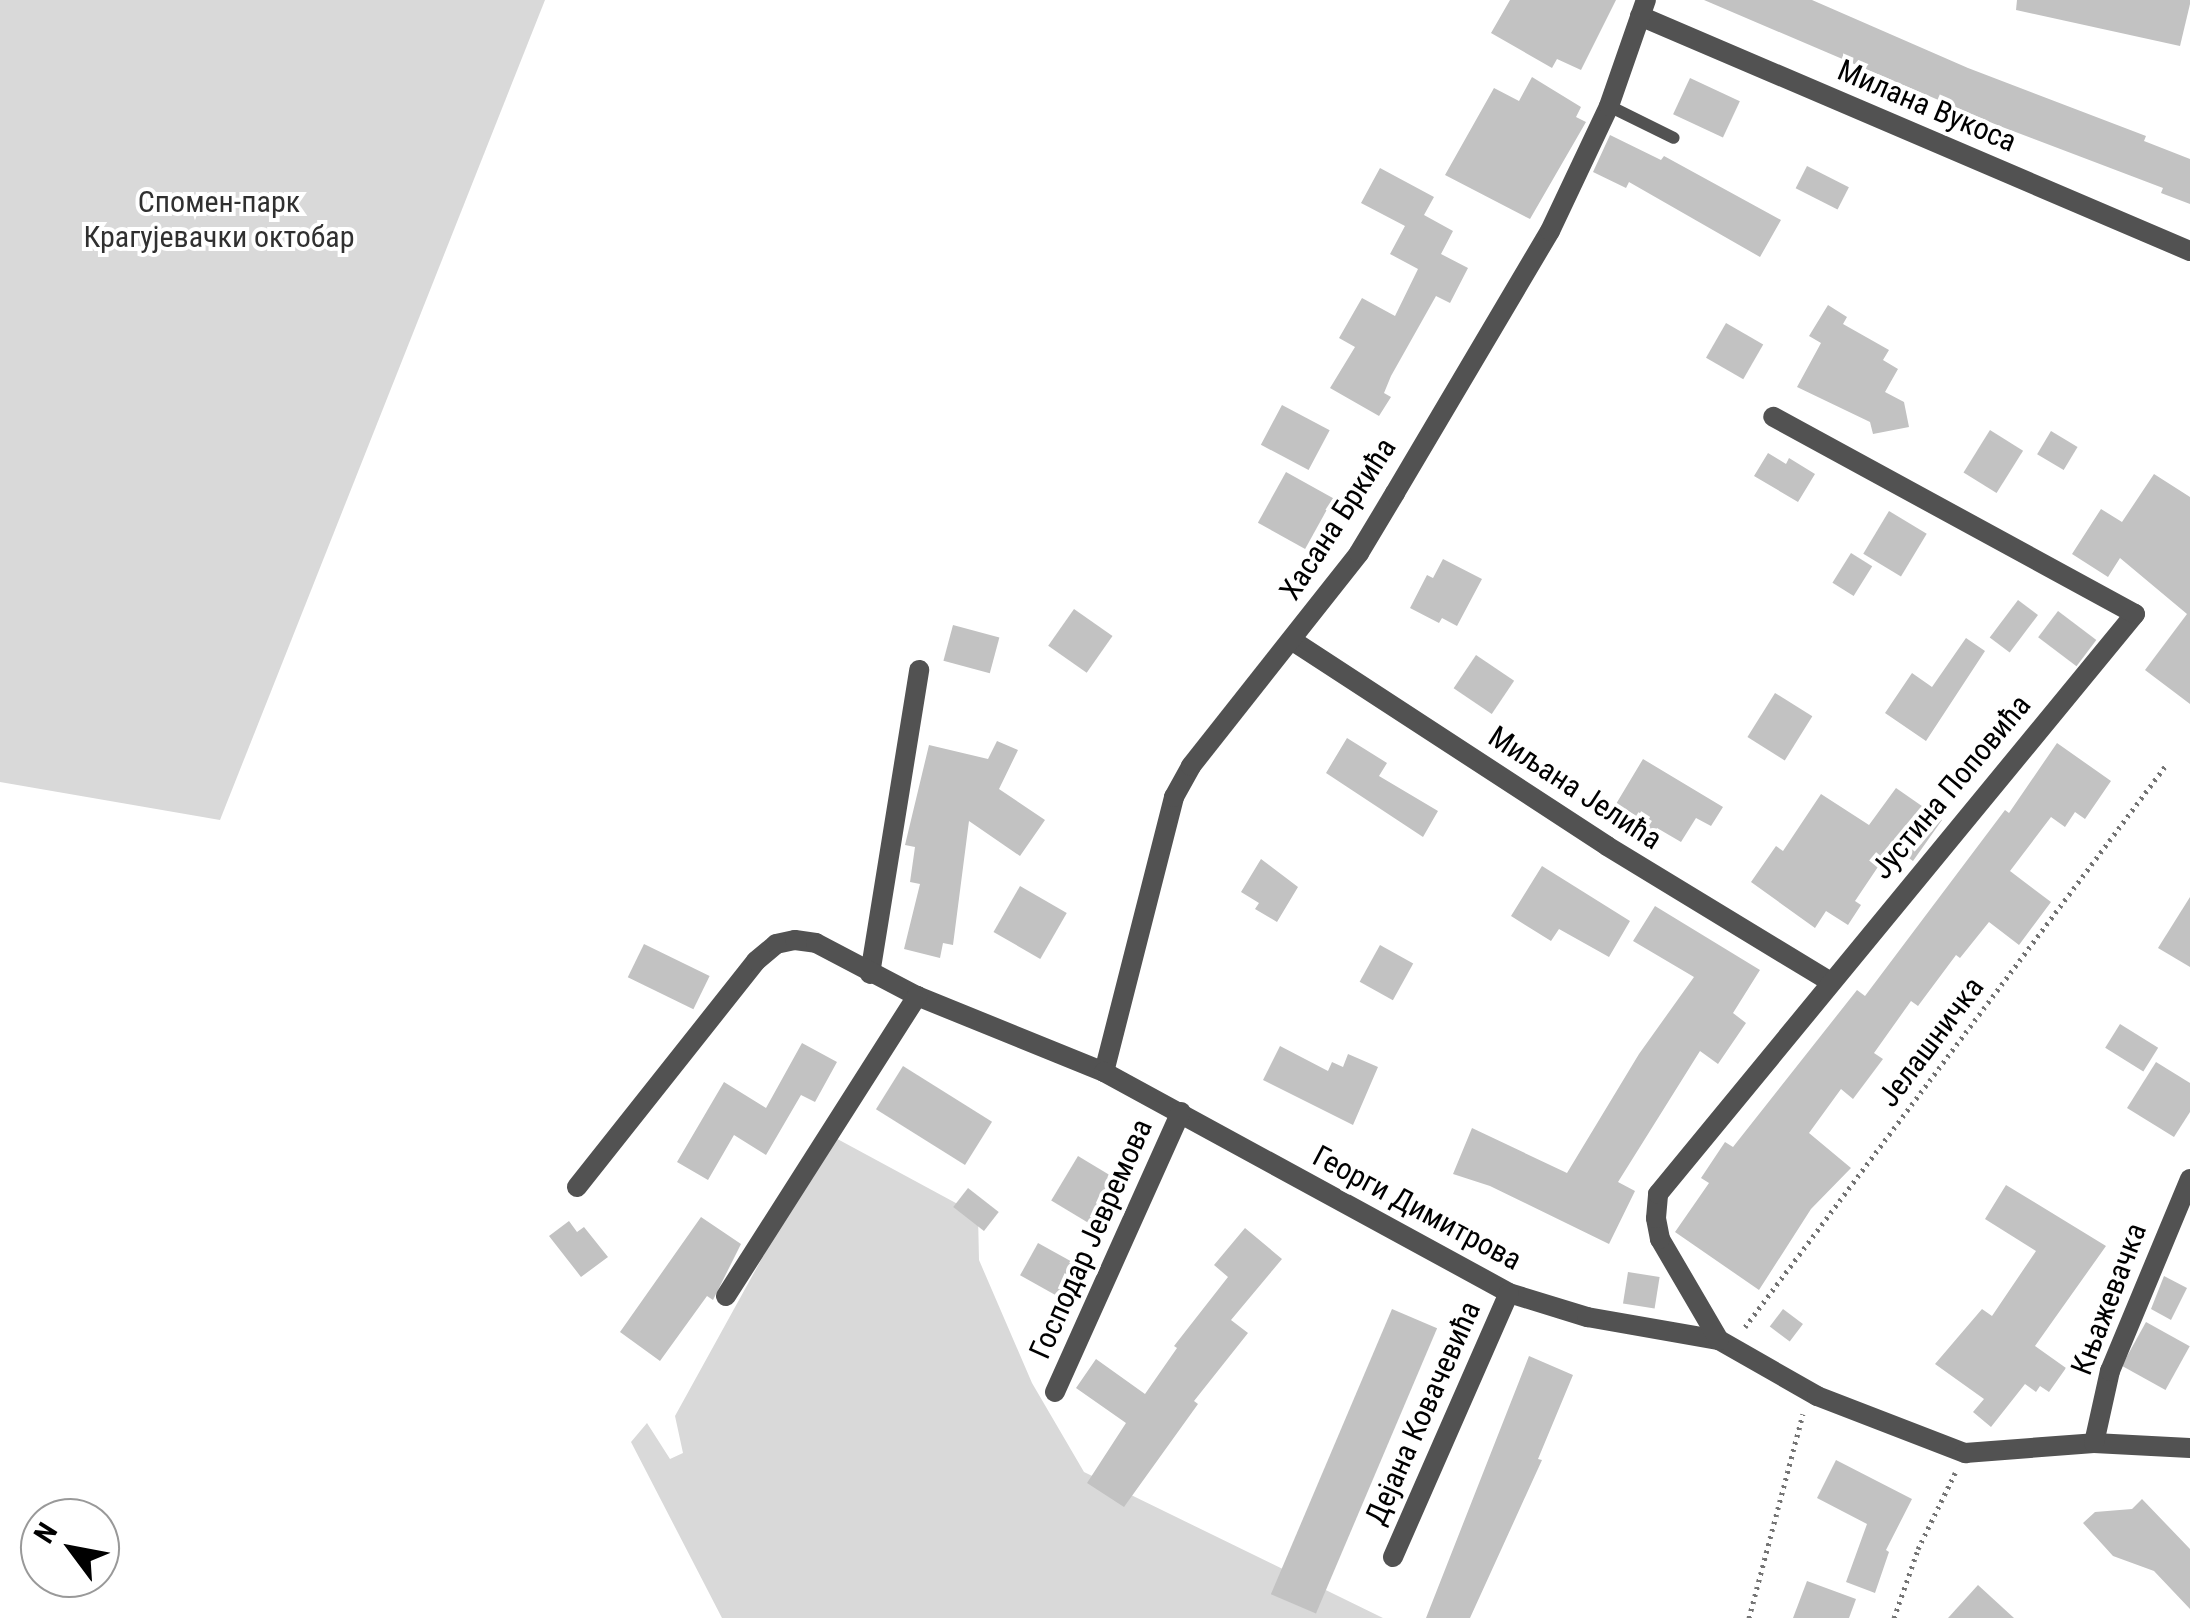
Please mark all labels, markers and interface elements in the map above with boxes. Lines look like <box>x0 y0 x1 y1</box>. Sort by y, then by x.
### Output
street label: Милана Вукоса <box>1832 52 2022 160</box>
park label: Спомен-парк Крагујевачки октобар <box>84 184 354 254</box>
street label: Хасана Бркића <box>1272 431 1404 607</box>
street label: Јустина Поповића <box>1864 688 2038 886</box>
street label: Миљана Јелића <box>1482 719 1668 857</box>
street label: Јелашничка <box>1871 970 1991 1114</box>
street label: Господар Јевремова <box>1022 1114 1160 1364</box>
street label: Георги Димитрова <box>1307 1138 1527 1278</box>
street label: Књажевачка <box>2064 1218 2154 1380</box>
street label: Дејана Ковачевића <box>1358 1296 1488 1530</box>
north arrow <box>20 1498 120 1598</box>
text: N <box>27 1517 64 1549</box>

